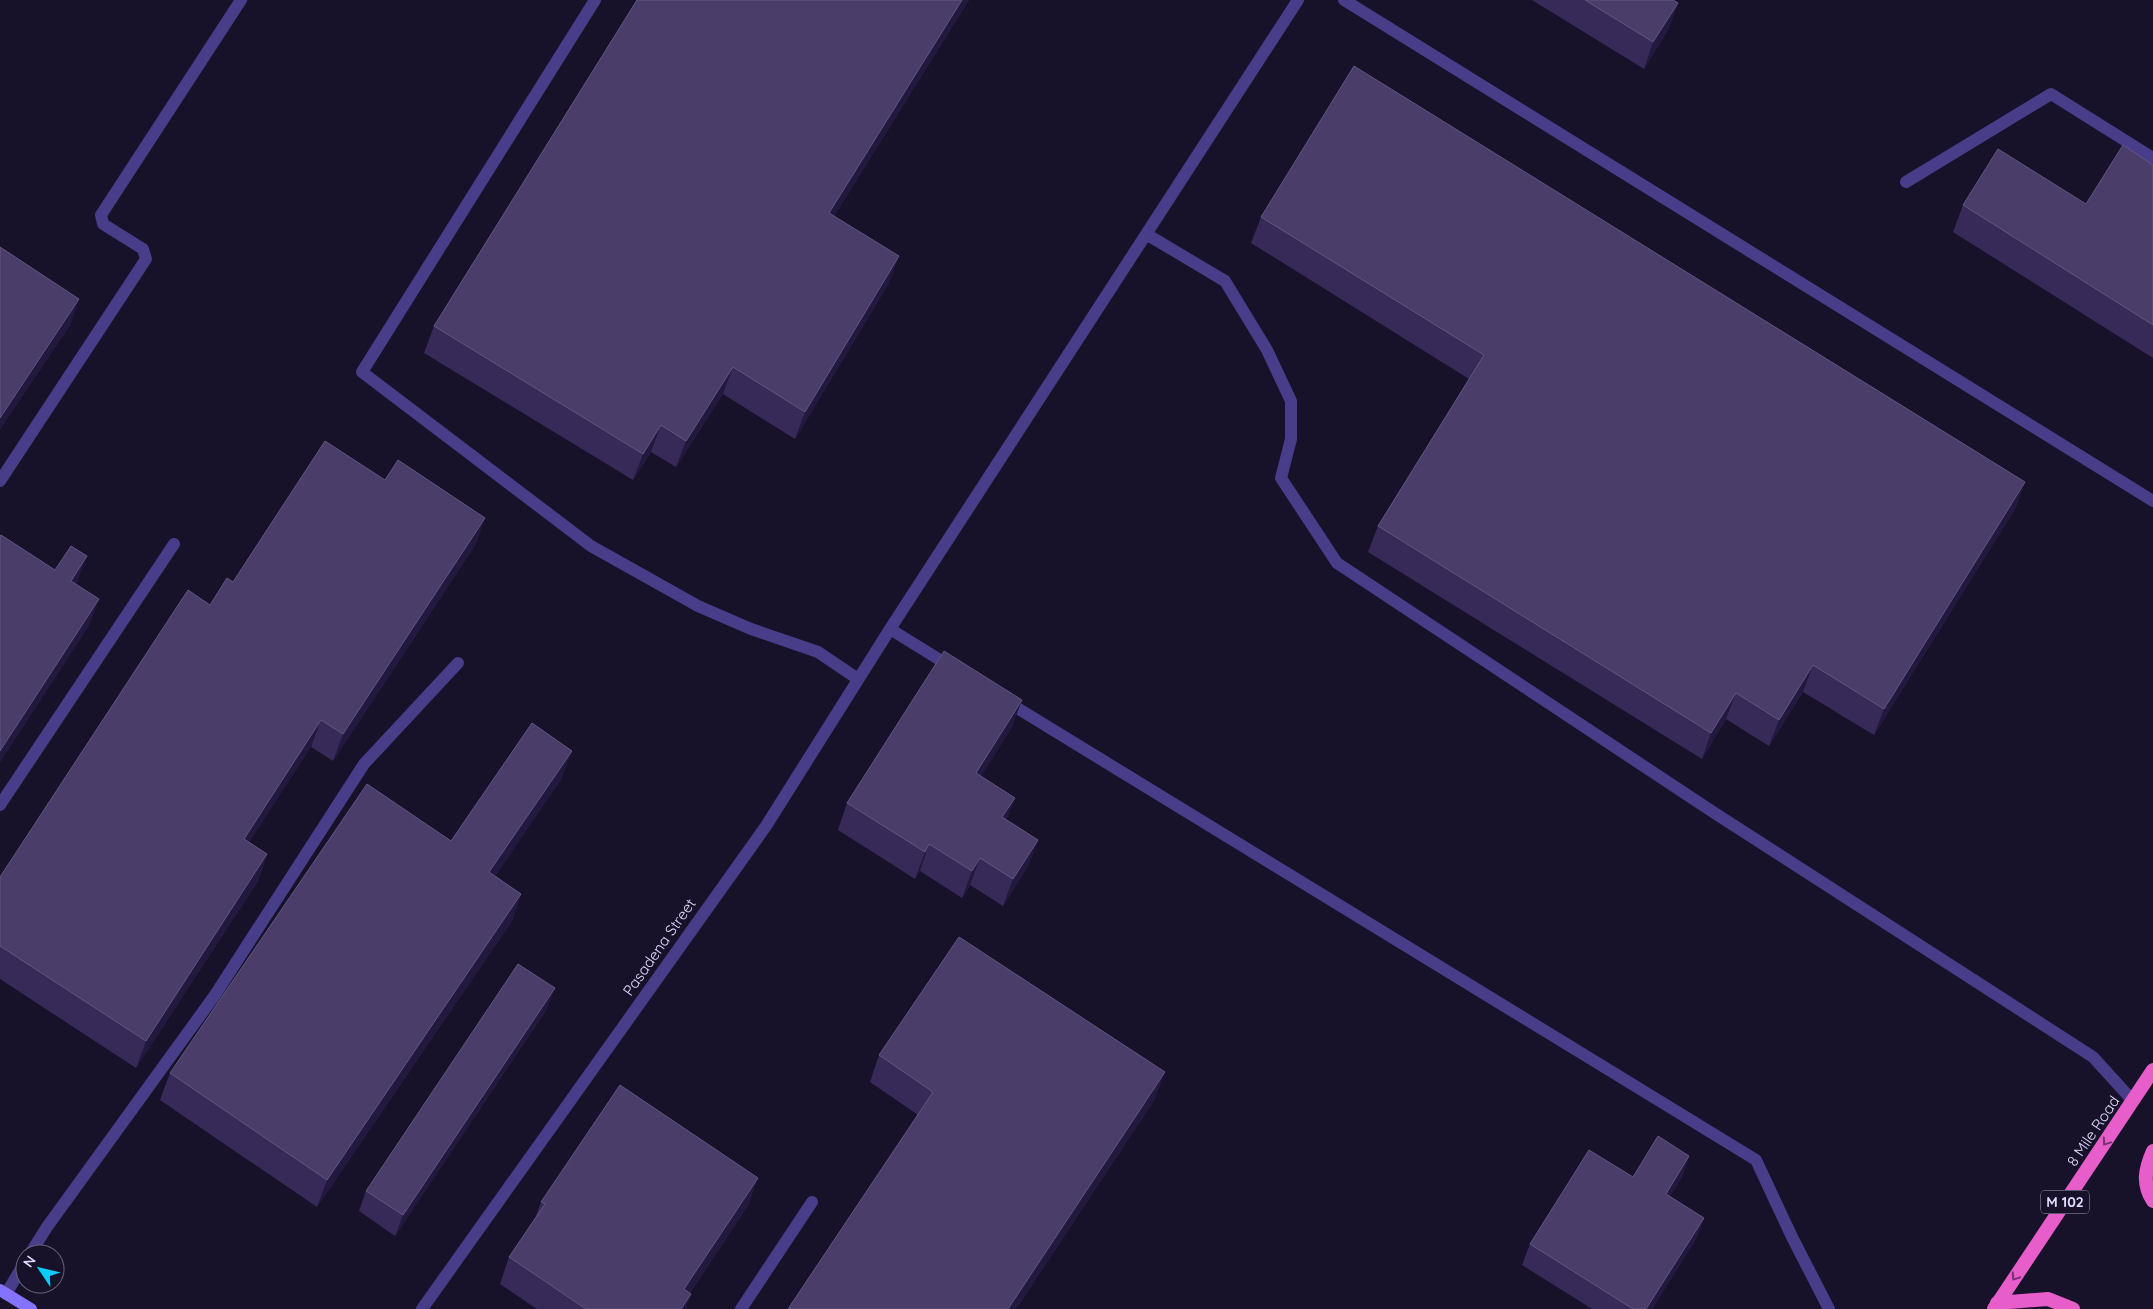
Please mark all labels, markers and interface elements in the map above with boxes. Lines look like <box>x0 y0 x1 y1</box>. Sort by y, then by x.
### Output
street label: Pasadena Street <box>618 895 700 999</box>
street label: 8 Mile Road <box>2063 1092 2123 1170</box>
one-way arrow <box>2103 1136 2112 1145</box>
road number: M 102 <box>2041 1190 2089 1214</box>
north arrow <box>15 1244 65 1294</box>
text: N <box>19 1252 40 1271</box>
one-way arrow <box>2012 1271 2021 1280</box>

